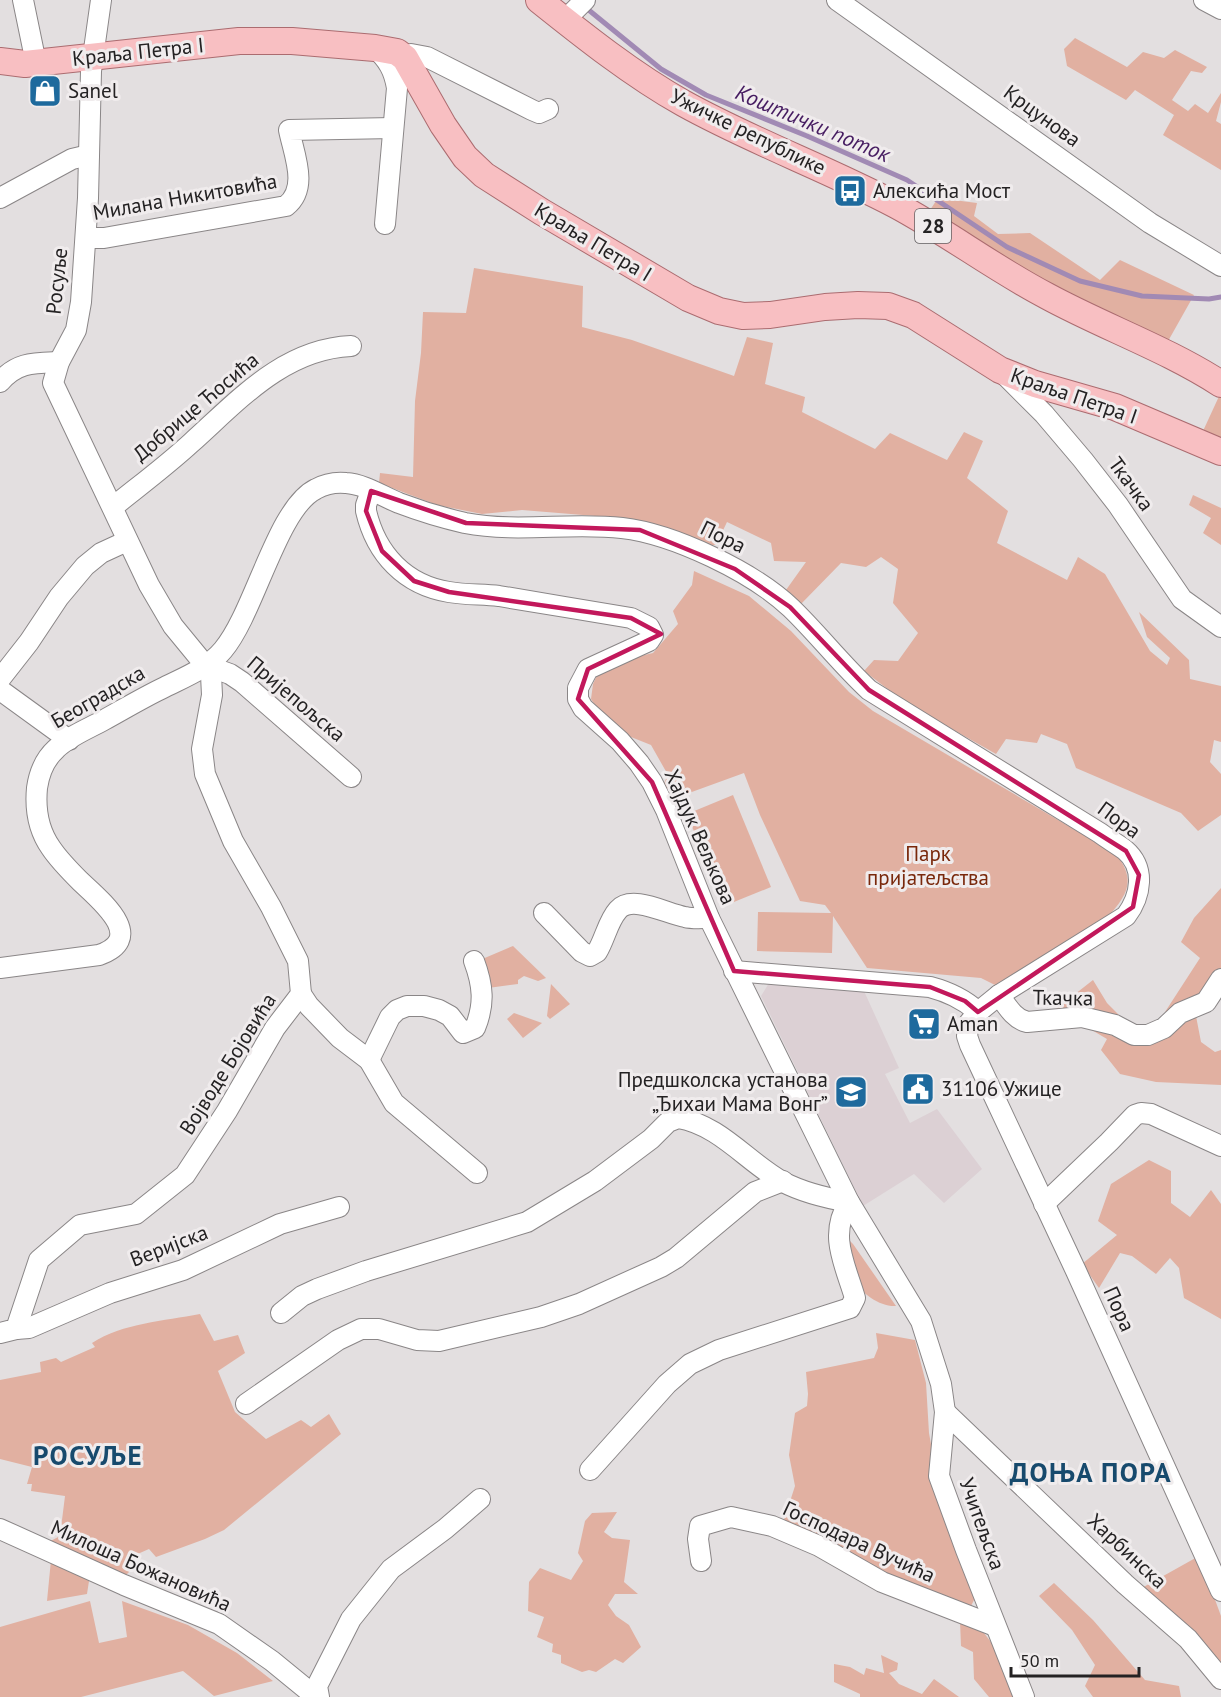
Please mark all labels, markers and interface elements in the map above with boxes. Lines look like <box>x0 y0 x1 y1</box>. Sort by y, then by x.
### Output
street label: Краља Петра I <box>71 31 205 72</box>
shop icon: Sanel <box>27 73 63 109</box>
place label: Sanel <box>68 77 118 104</box>
water label: Коштички поток <box>731 78 895 169</box>
street label: Крцунова <box>998 79 1086 153</box>
street label: Ужичке републике <box>666 82 830 181</box>
street label: Милана Никитовића <box>91 167 279 226</box>
bus stop icon: Алексића Мост <box>832 173 868 209</box>
place label: Алексића Мост <box>873 177 1011 204</box>
street label: Краља Петра I <box>530 196 657 287</box>
road number: 28 <box>915 209 951 243</box>
street label: Росуље <box>40 246 73 316</box>
street label: Добрице Ћосића <box>127 346 264 467</box>
street label: Краља Петра I <box>1007 361 1141 430</box>
street label: Ткачка <box>1103 451 1160 516</box>
street label: Пора <box>696 514 750 559</box>
street label: Пријепољска <box>242 650 351 748</box>
street label: Београдска <box>46 659 150 734</box>
street label: Хајдук Вељкова <box>659 765 742 909</box>
street label: Пора <box>1092 795 1146 844</box>
park label: Парк пријатељства <box>867 840 989 891</box>
street label: Ткачка <box>1033 983 1094 1012</box>
street label: Војводе Бојовића <box>173 988 282 1140</box>
supermarket icon: Aman <box>906 1006 942 1042</box>
place label: Aman <box>947 1010 998 1037</box>
place label: Предшколска установа „Ђихаи Мама Вонг” <box>618 1066 828 1117</box>
public building icon: 31106 Ужице <box>900 1071 936 1107</box>
school or university icon: Предшколска установа „Ђихаи Мама Вонг” <box>833 1074 869 1110</box>
place label: 31106 Ужице <box>941 1075 1062 1102</box>
street label: Веријска <box>126 1218 212 1273</box>
street label: Пора <box>1098 1282 1141 1336</box>
district label: РОСУЉЕ <box>33 1438 143 1472</box>
district label: ДОЊА ПОРА <box>1010 1455 1172 1489</box>
street label: Учитељска <box>953 1474 1012 1574</box>
street label: Господара Вучића <box>779 1494 940 1589</box>
street label: Харбинска <box>1082 1507 1173 1594</box>
street label: Милоша Божановића <box>47 1514 236 1617</box>
scale bar <box>1011 1640 1138 1678</box>
text: 50 m <box>1020 1649 1059 1672</box>

